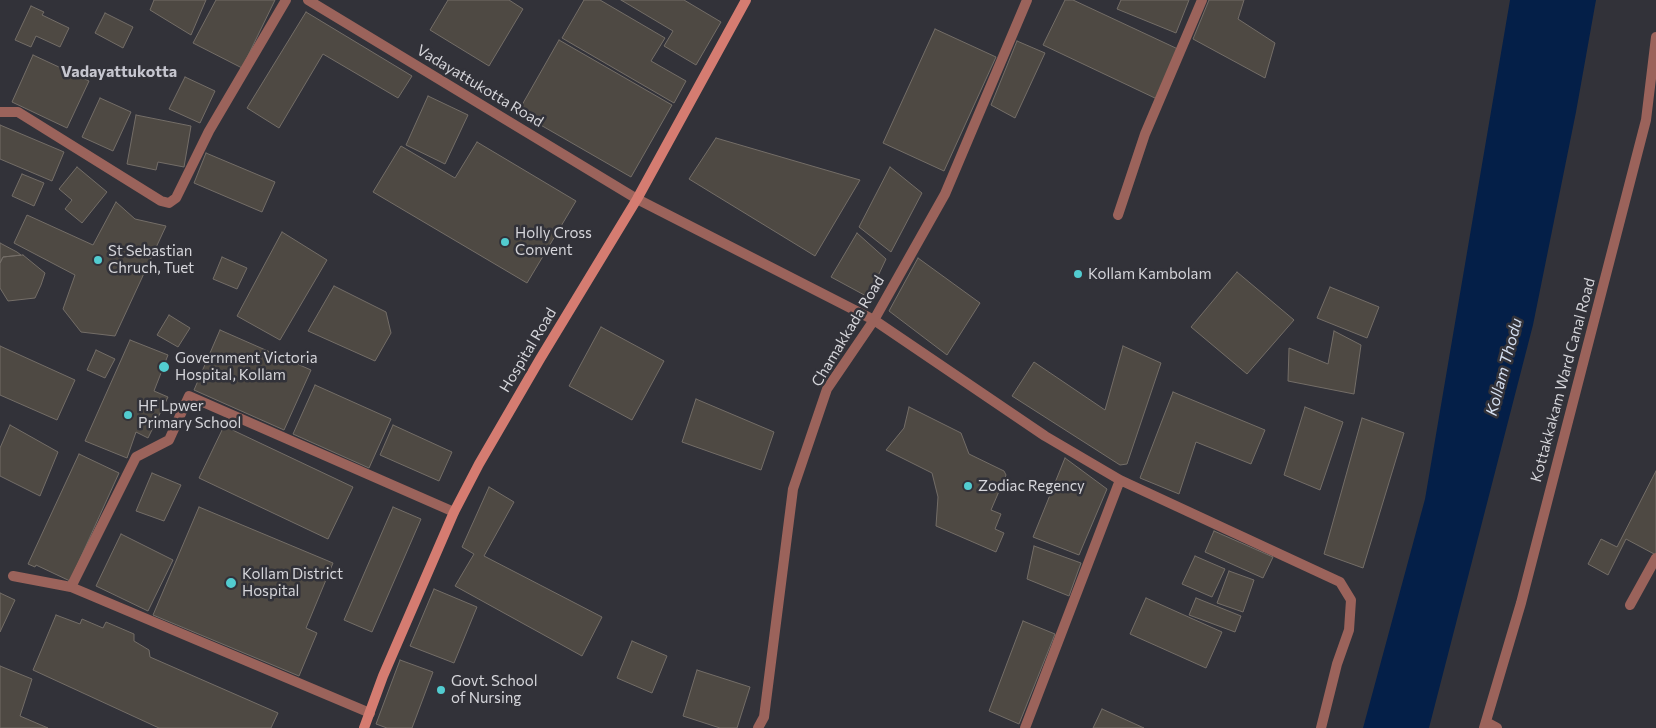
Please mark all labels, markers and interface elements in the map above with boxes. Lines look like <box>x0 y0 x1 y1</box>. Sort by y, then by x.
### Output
street label: Vadayattukotta Road <box>413 41 547 131</box>
district label: Vadayattukotta <box>61 62 177 82</box>
place label: Holly Cross Convent <box>515 224 592 259</box>
marker: Holly Cross Convent <box>499 236 511 248</box>
place label: St Sebastian Chruch, Tuet <box>108 242 194 277</box>
marker: St Sebastian Chruch, Tuet <box>92 254 104 266</box>
place label: Kollam Kambolam <box>1088 265 1211 283</box>
marker: Kollam Kambolam <box>1072 268 1084 280</box>
street label: Chamakkada Road <box>808 272 888 390</box>
street label: Kottakkakam Ward Canal Road <box>1527 276 1599 484</box>
street label: Hospital Road <box>496 305 560 395</box>
water label: Kollam Thodu <box>1482 316 1526 418</box>
place label: Government Victoria Hospital, Kollam <box>175 349 318 384</box>
marker: Government Victoria Hospital, Kollam <box>157 360 171 374</box>
place label: HF Lpwer Primary School <box>138 397 241 432</box>
marker: HF Lpwer Primary School <box>122 409 134 421</box>
place label: Zodiac Regency <box>978 477 1085 495</box>
marker: Zodiac Regency <box>962 480 974 492</box>
place label: Kollam District Hospital <box>242 565 343 600</box>
marker: Kollam District Hospital <box>224 576 238 590</box>
place label: Govt. School of Nursing <box>451 672 537 707</box>
marker: Govt. School of Nursing <box>435 684 447 696</box>

